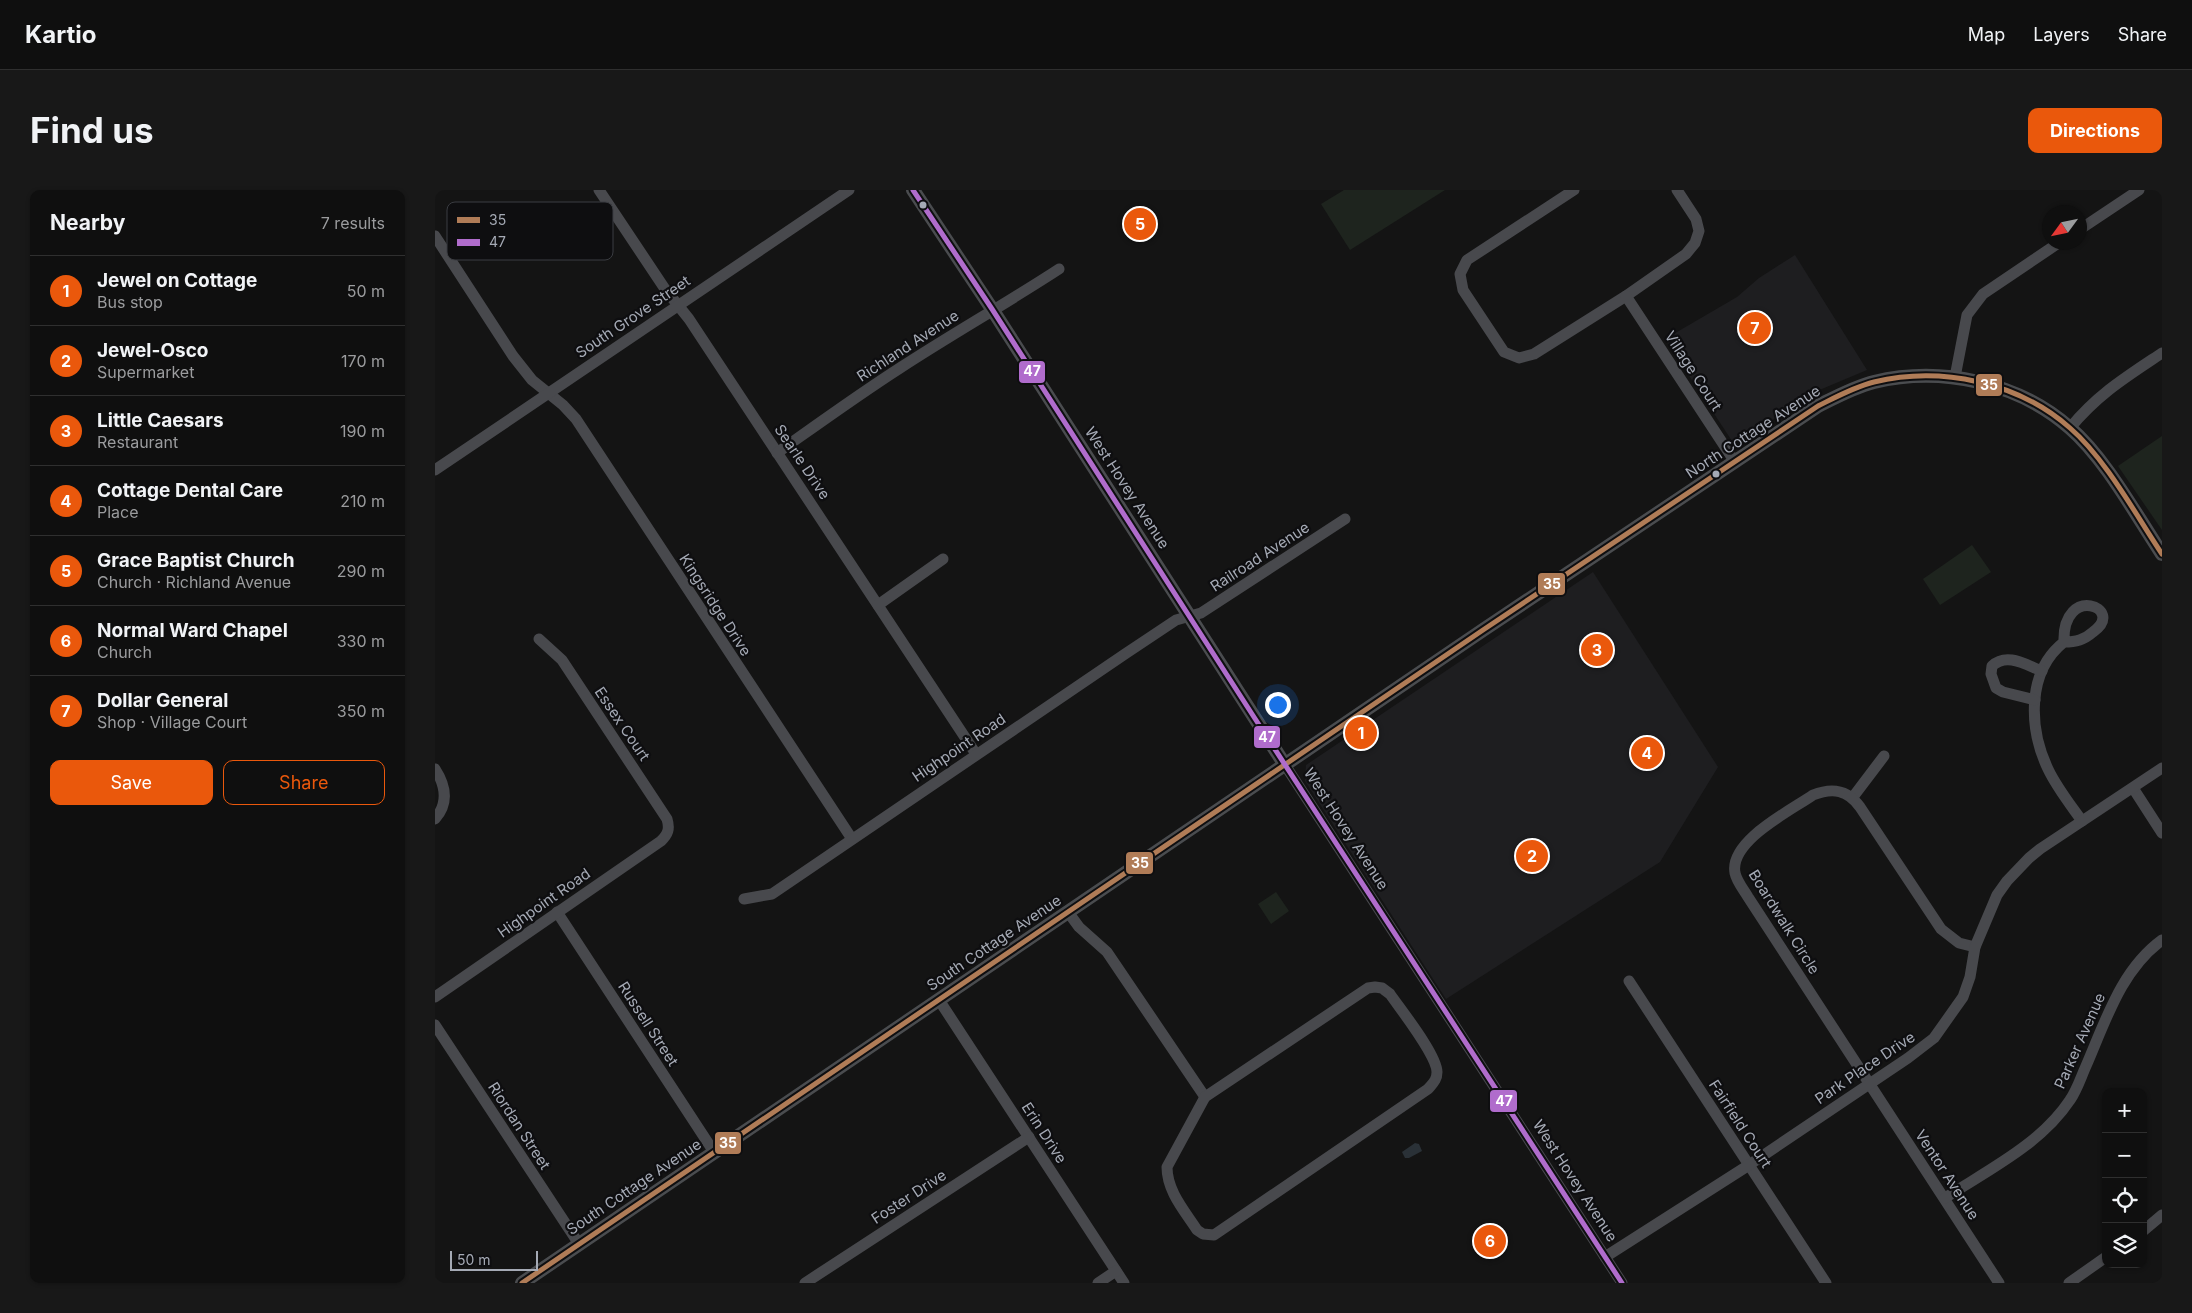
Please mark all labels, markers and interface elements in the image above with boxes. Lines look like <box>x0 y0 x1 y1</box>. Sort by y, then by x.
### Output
text: Kartio <box>25 20 96 49</box>
text: Map <box>1968 24 2005 45</box>
text: Layers <box>2033 24 2090 45</box>
text: Share <box>2118 24 2167 45</box>
button: Directions <box>2028 108 2162 153</box>
text: Find us <box>30 109 154 151</box>
unlabelled marker <box>918 200 928 210</box>
legend <box>447 202 613 260</box>
pin: 5 <box>1124 205 1156 243</box>
north arrow <box>2042 205 2087 250</box>
text: Nearby <box>50 210 125 235</box>
text: 35 <box>489 211 506 228</box>
text: 7 results <box>321 213 385 233</box>
text: 47 <box>489 233 506 250</box>
text: Jewel on Cottage <box>97 269 257 292</box>
street label: South Grove Street <box>572 271 694 362</box>
text: 1 <box>63 281 69 301</box>
text: 50 m <box>347 281 385 301</box>
text: Bus stop <box>97 292 163 312</box>
street label: Richland Avenue <box>853 306 962 386</box>
pin: 7 <box>1739 309 1771 347</box>
street label: Village Court <box>1661 327 1726 414</box>
text: Jewel-Osco <box>97 339 209 362</box>
text: 2 <box>61 351 71 371</box>
text: 170 m <box>341 351 385 371</box>
line badge: 47 <box>1018 360 1046 384</box>
text: Supermarket <box>97 362 194 382</box>
text: 47 <box>1023 362 1041 379</box>
line badge: 35 <box>1975 373 2003 397</box>
text: 35 <box>1980 376 1998 393</box>
street label: North Cottage Avenue <box>1682 381 1824 482</box>
text: Little Caesars <box>97 409 224 432</box>
street label: Searle Drive <box>770 420 835 503</box>
text: 3 <box>61 421 71 441</box>
text: 190 m <box>340 421 385 441</box>
street label: West Hovey Avenue <box>1081 423 1174 552</box>
text: Restaurant <box>97 432 178 452</box>
unlabelled marker <box>1711 469 1721 479</box>
text: Cottage Dental Care <box>97 479 283 502</box>
text: 4 <box>61 491 71 511</box>
text: 210 m <box>340 491 385 511</box>
text: Place <box>97 502 139 522</box>
street label: Railroad Avenue <box>1207 517 1313 596</box>
text: Grace Baptist Church <box>97 549 295 572</box>
street label: Kingsridge Drive <box>675 550 756 659</box>
text: 5 <box>61 561 71 581</box>
text: 290 m <box>337 561 385 581</box>
text: Church · Richland Avenue <box>97 572 291 592</box>
line badge: 35 <box>1537 572 1566 596</box>
text: 35 <box>1543 575 1561 592</box>
text: Normal Ward Chapel <box>97 619 288 642</box>
text: 6 <box>61 631 71 651</box>
text: 330 m <box>337 631 385 651</box>
pin: 3 <box>1581 631 1613 669</box>
text: Church <box>97 642 152 662</box>
street label: Essex Court <box>591 683 654 764</box>
text: Dollar General <box>97 689 228 712</box>
your location <box>1265 692 1291 718</box>
text: 7 <box>61 701 71 721</box>
text: 350 m <box>337 701 385 721</box>
street label: Highpoint Road <box>908 709 1009 786</box>
text: Shop · Village Court <box>97 712 247 732</box>
pin: 1 <box>1345 714 1377 752</box>
line badge: 47 <box>1253 725 1281 749</box>
text: 47 <box>1258 728 1276 745</box>
pin: 4 <box>1631 734 1663 772</box>
button: Save <box>50 760 213 805</box>
button: Share <box>223 760 385 805</box>
street label: West Hovey Avenue <box>1300 764 1393 893</box>
pin: 2 <box>1516 837 1548 875</box>
line badge: 35 <box>1125 851 1154 875</box>
text: 35 <box>1131 854 1149 871</box>
street label: Highpoint Road <box>494 864 594 942</box>
street label: Boardwalk Circle <box>1745 866 1824 978</box>
street label: South Cottage Avenue <box>923 890 1065 995</box>
street label: Russell Street <box>614 978 683 1070</box>
street label: Parker Avenue <box>2050 990 2109 1092</box>
street label: Park Place Drive <box>1811 1027 1918 1108</box>
street label: Fairfield Court <box>1705 1076 1776 1171</box>
street label: Riordan Street <box>484 1078 555 1173</box>
map controls <box>2102 1088 2147 1268</box>
button: + <box>2102 1088 2147 1133</box>
line badge: 47 <box>1489 1089 1518 1113</box>
text: 47 <box>1495 1092 1513 1109</box>
street label: Erin Drive <box>1018 1099 1071 1167</box>
street label: West Hovey Avenue <box>1529 1116 1622 1245</box>
street label: Ventor Avenue <box>1911 1126 1984 1223</box>
line badge: 35 <box>714 1131 742 1155</box>
button: − <box>2102 1133 2147 1178</box>
street label: South Cottage Avenue <box>563 1134 705 1239</box>
text: 35 <box>719 1134 737 1151</box>
street label: Foster Drive <box>868 1165 950 1228</box>
button: locate <box>2102 1178 2147 1223</box>
pin: 6 <box>1474 1222 1506 1260</box>
button: layers <box>2102 1223 2147 1268</box>
scale bar <box>450 1248 537 1271</box>
text: 50 m <box>457 1251 491 1268</box>

